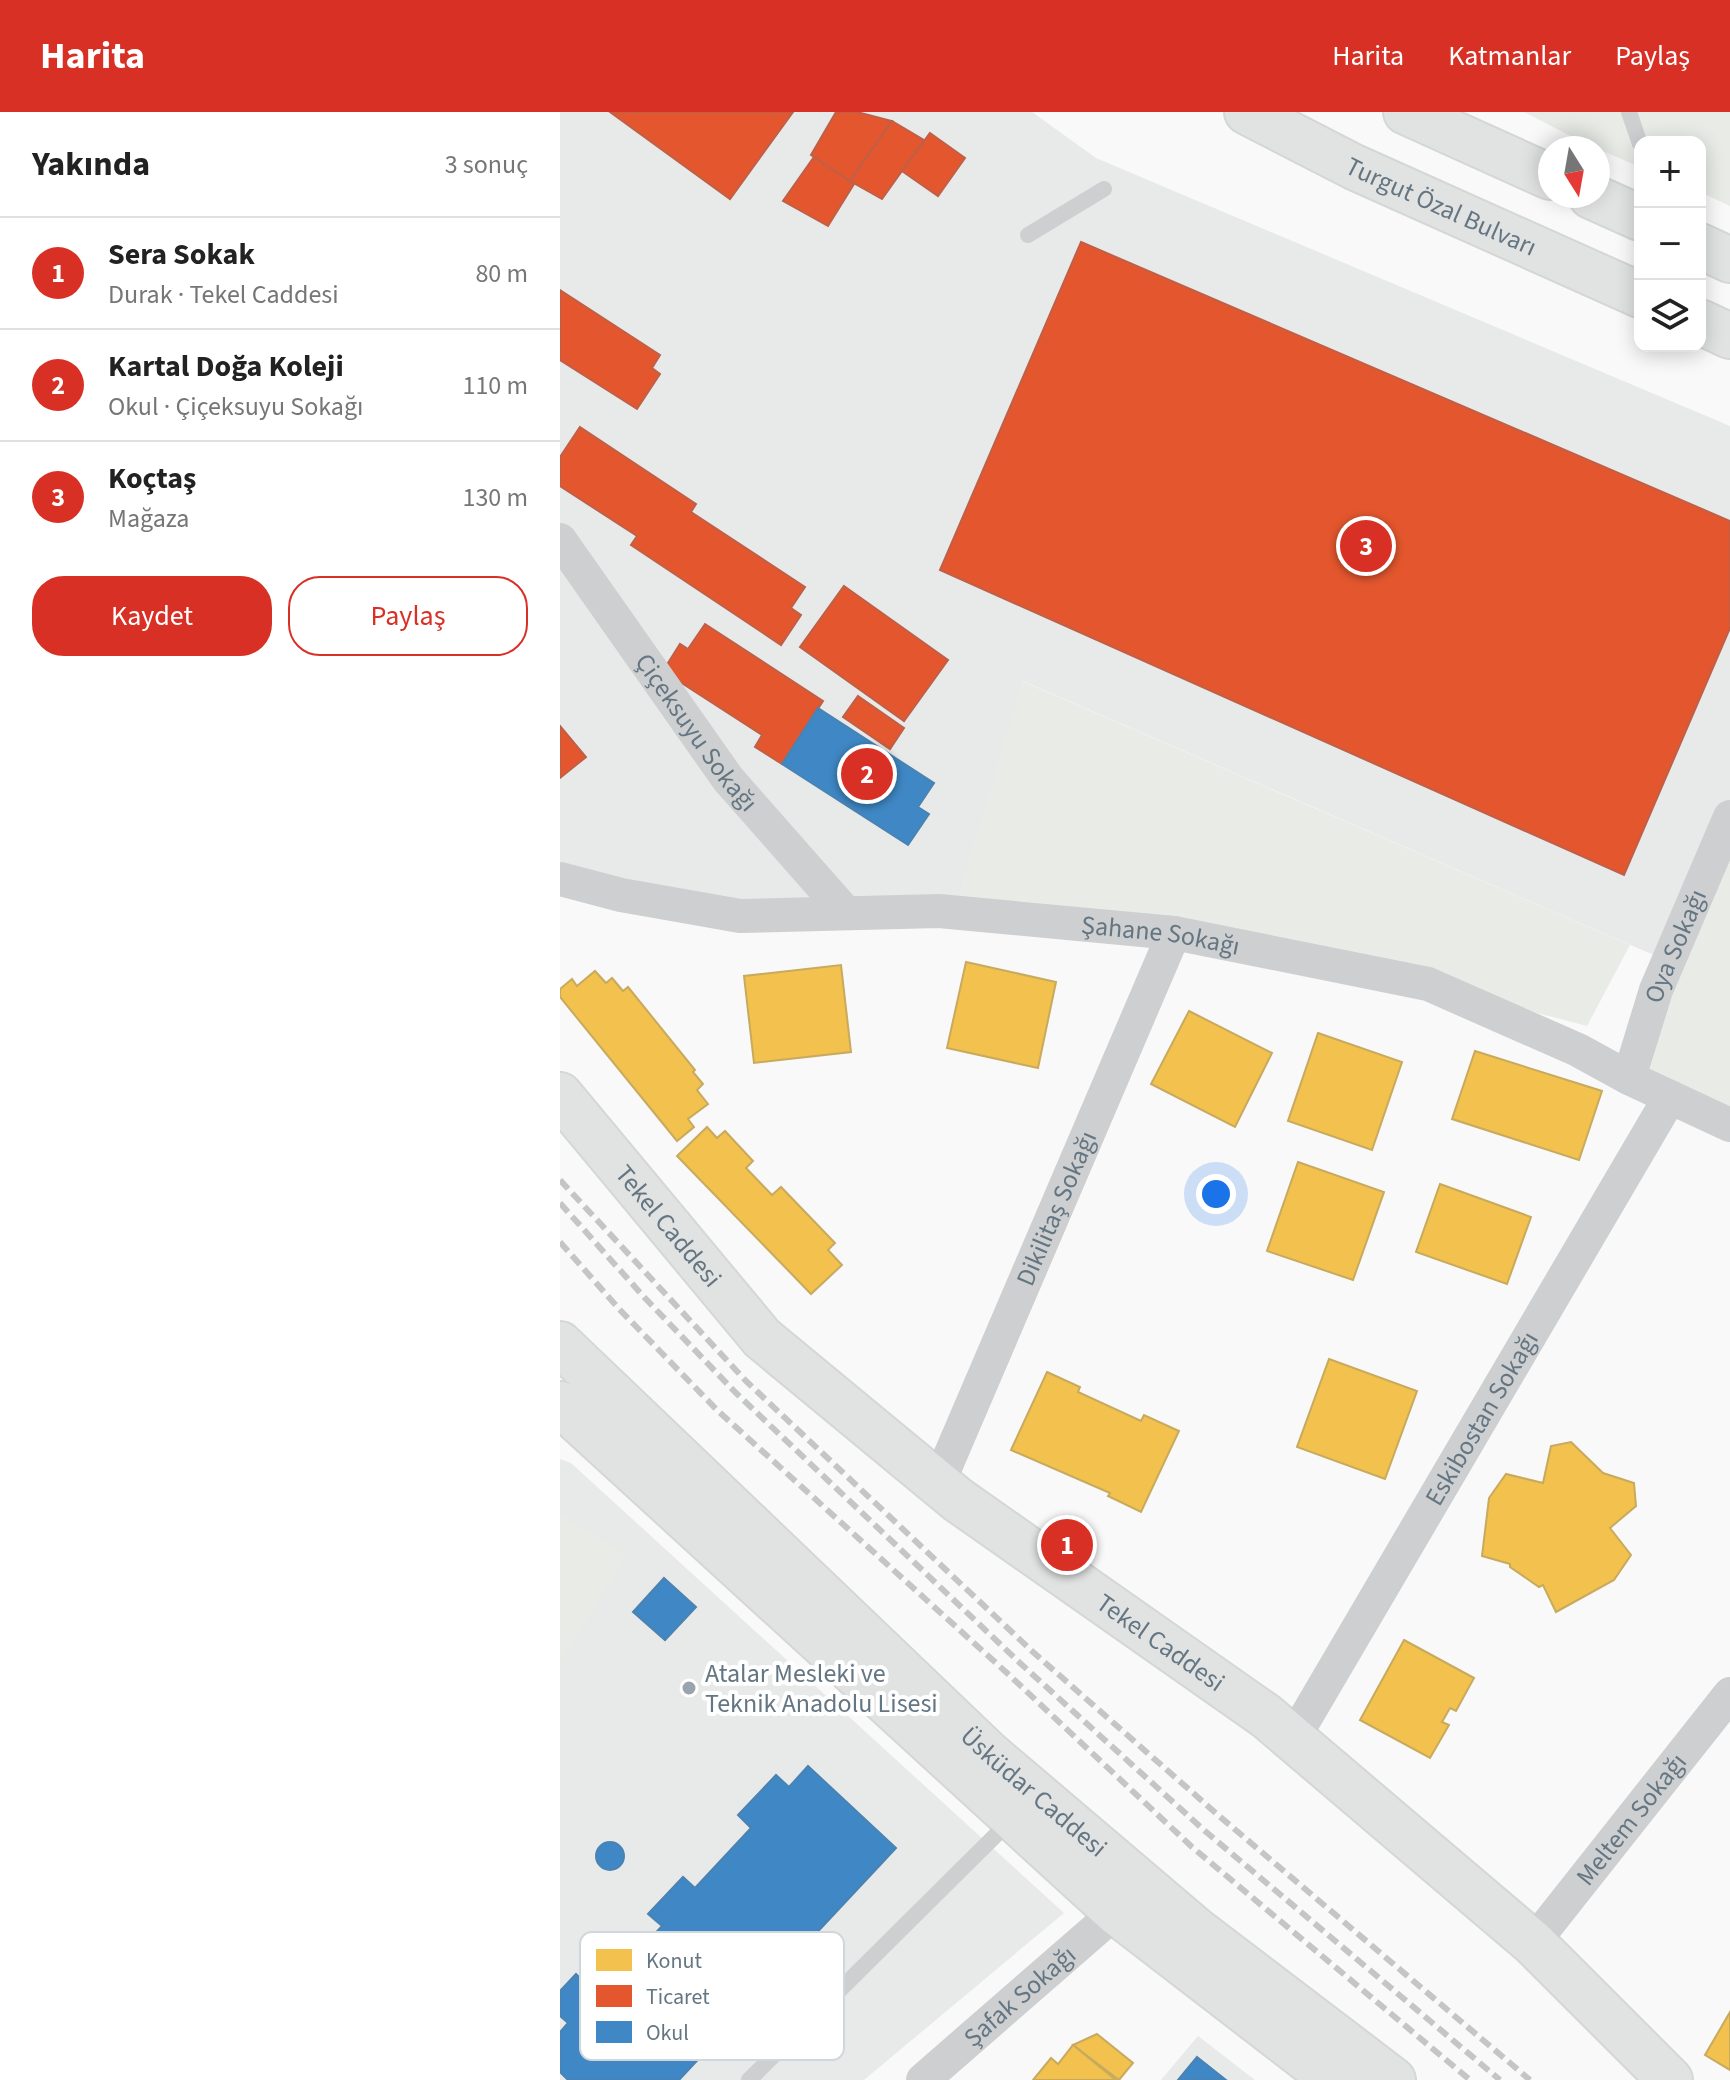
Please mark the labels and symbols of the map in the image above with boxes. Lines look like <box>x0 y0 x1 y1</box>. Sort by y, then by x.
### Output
north arrow <box>1538 136 1610 208</box>
street label: Turgut Özal Bulvarı <box>1339 147 1543 265</box>
pin: 3 <box>1340 516 1392 576</box>
street label: Çiçeksuyu Sokağı <box>626 645 767 820</box>
pin: 2 <box>841 744 893 804</box>
street label: Oya Sokağı <box>1635 883 1716 1007</box>
street label: Şahane Sokağı <box>1080 906 1243 964</box>
street label: Dikilitaş Sokağı <box>1007 1125 1106 1292</box>
street label: Tekel Caddesi <box>607 1156 731 1295</box>
your location <box>1196 1174 1236 1214</box>
street label: Eskibostan Sokağı <box>1416 1324 1547 1512</box>
pin: 1 <box>1041 1515 1093 1575</box>
street label: Tekel Caddesi <box>1089 1584 1233 1700</box>
place label: Atalar Mesleki ve Teknik Anadolu Lisesi <box>705 1655 938 1722</box>
marker: Atalar Mesleki ve Teknik Anadolu Lisesi <box>680 1679 698 1697</box>
street label: Üsküdar Caddesi <box>952 1718 1115 1865</box>
street label: Meltem Sokağı <box>1567 1745 1695 1893</box>
legend <box>580 1932 844 2060</box>
street label: Şafak Sokağı <box>955 1937 1084 2055</box>
text: Konut <box>646 1945 703 1977</box>
text: Ticaret <box>646 1981 710 2013</box>
text: Okul <box>646 2017 689 2049</box>

